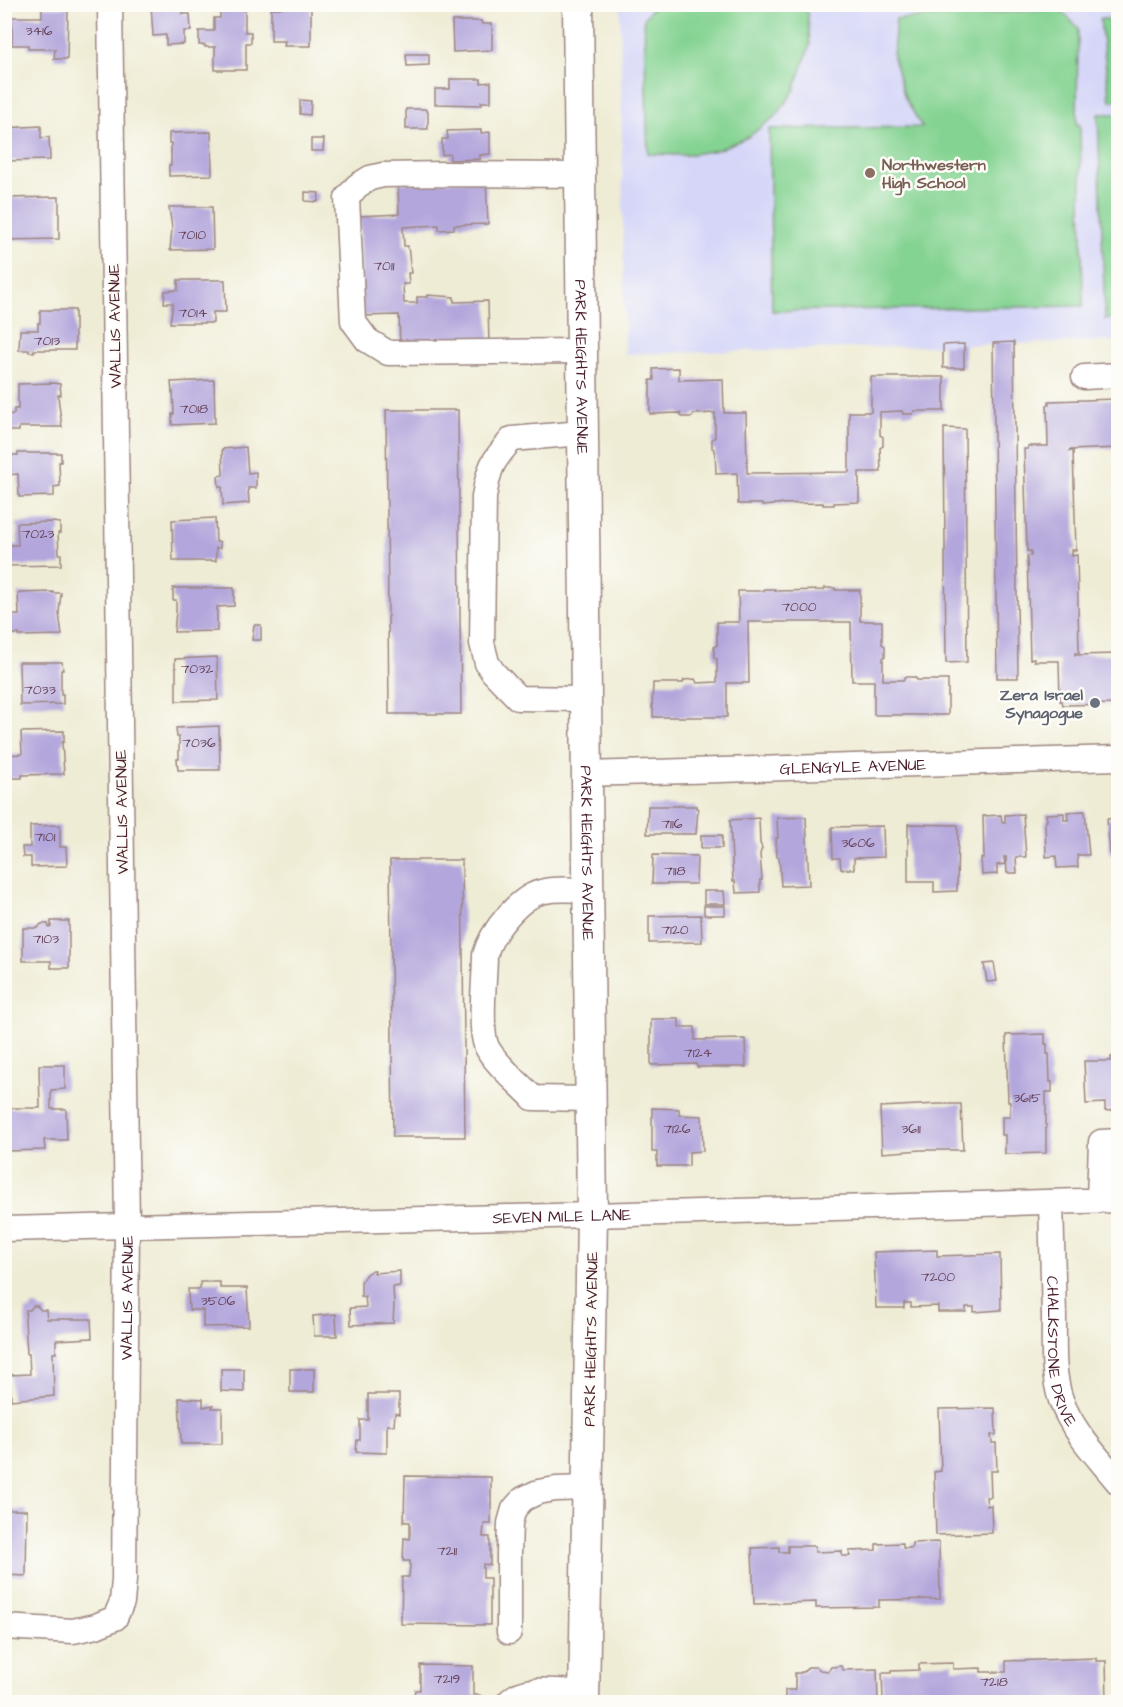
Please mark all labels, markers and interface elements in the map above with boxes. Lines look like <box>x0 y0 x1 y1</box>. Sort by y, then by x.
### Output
house number: 3416 <box>25 21 53 41</box>
place label: Northwestern High School <box>882 154 986 196</box>
marker: Northwestern High School <box>863 166 877 180</box>
house number: 7010 <box>178 225 206 245</box>
house number: 7011 <box>373 256 395 276</box>
street label: WALLIS AVENUE <box>103 263 127 389</box>
street label: PARK HEIGHTS AVENUE <box>569 279 593 455</box>
house number: 7014 <box>179 303 208 323</box>
house number: 7013 <box>34 331 60 351</box>
house number: 7018 <box>180 399 208 419</box>
house number: 7023 <box>22 524 54 544</box>
house number: 7000 <box>781 597 817 617</box>
house number: 7032 <box>181 659 213 679</box>
house number: 7033 <box>24 680 56 700</box>
place label: Zera Israel Synagogue <box>1000 684 1083 726</box>
marker: Zera Israel Synagogue <box>1088 696 1102 710</box>
house number: 7036 <box>182 733 216 753</box>
street label: WALLIS AVENUE <box>110 749 134 875</box>
street label: GLENGYLE AVENUE <box>779 754 927 780</box>
street label: PARK HEIGHTS AVENUE <box>575 765 599 941</box>
house number: 7116 <box>662 814 683 834</box>
house number: 7101 <box>34 827 56 847</box>
house number: 3606 <box>841 833 875 853</box>
house number: 7118 <box>664 861 686 881</box>
house number: 7120 <box>661 920 689 940</box>
house number: 7103 <box>33 929 59 949</box>
house number: 7124 <box>684 1043 712 1063</box>
house number: 3615 <box>1013 1088 1041 1108</box>
house number: 7126 <box>663 1119 691 1139</box>
house number: 3611 <box>901 1119 921 1139</box>
street label: SEVEN MILE LANE <box>492 1204 632 1229</box>
street label: WALLIS AVENUE <box>116 1235 139 1360</box>
street label: PARK HEIGHTS AVENUE <box>578 1251 604 1427</box>
house number: 7200 <box>921 1267 955 1287</box>
street label: CHALKSTONE DRIVE <box>1041 1275 1082 1431</box>
house number: 3506 <box>201 1291 236 1311</box>
house number: 7211 <box>437 1541 457 1561</box>
house number: 7219 <box>434 1669 460 1689</box>
house number: 7218 <box>980 1672 1008 1692</box>

